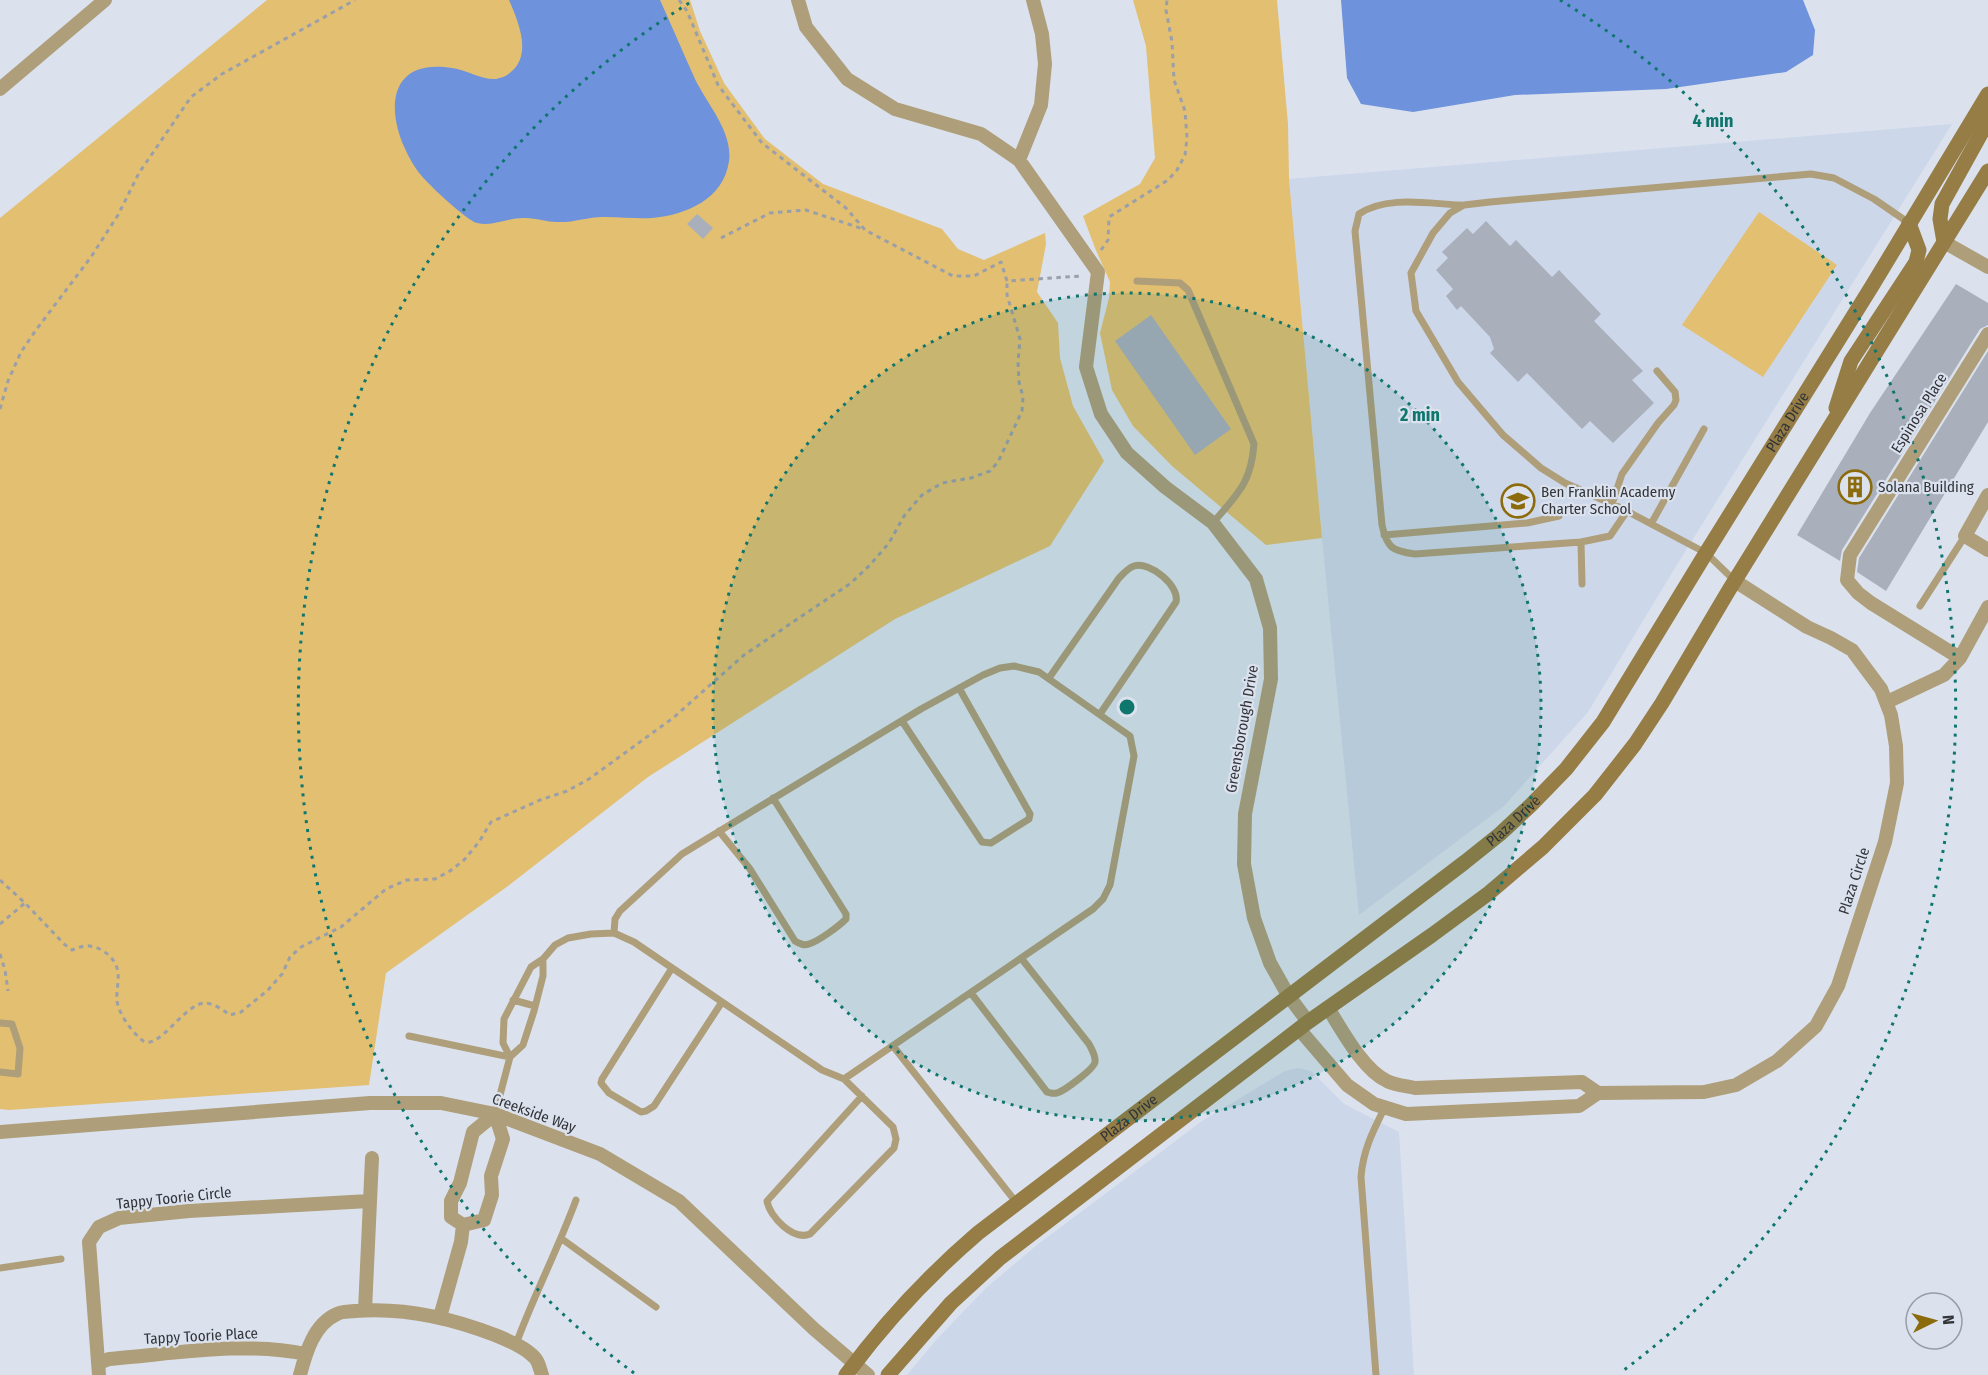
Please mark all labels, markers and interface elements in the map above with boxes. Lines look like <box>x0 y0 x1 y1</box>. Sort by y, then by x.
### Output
text: 4 min <box>1693 110 1733 132</box>
street label: Espinosa Place <box>1887 370 1951 456</box>
street label: Plaza Drive <box>1762 389 1813 455</box>
text: 2 min <box>1399 404 1440 426</box>
building icon: Solana Building <box>1837 469 1873 505</box>
place label: Solana Building <box>1878 478 1974 496</box>
school or university icon: Ben Franklin Academy Charter School <box>1500 483 1536 519</box>
place label: Ben Franklin Academy Charter School <box>1541 483 1676 518</box>
street label: Greensborough Drive <box>1222 664 1262 794</box>
centre of rings <box>1117 697 1137 717</box>
street label: Plaza Drive <box>1483 792 1544 850</box>
street label: Plaza Circle <box>1835 845 1873 917</box>
street label: Creekside Way <box>490 1090 579 1137</box>
street label: Plaza Drive <box>1097 1090 1161 1146</box>
street label: Tappy Toorie Circle <box>116 1183 232 1213</box>
north arrow <box>1904 1291 1964 1351</box>
text: N <box>1939 1314 1958 1325</box>
street label: Tappy Toorie Place <box>144 1324 258 1348</box>

